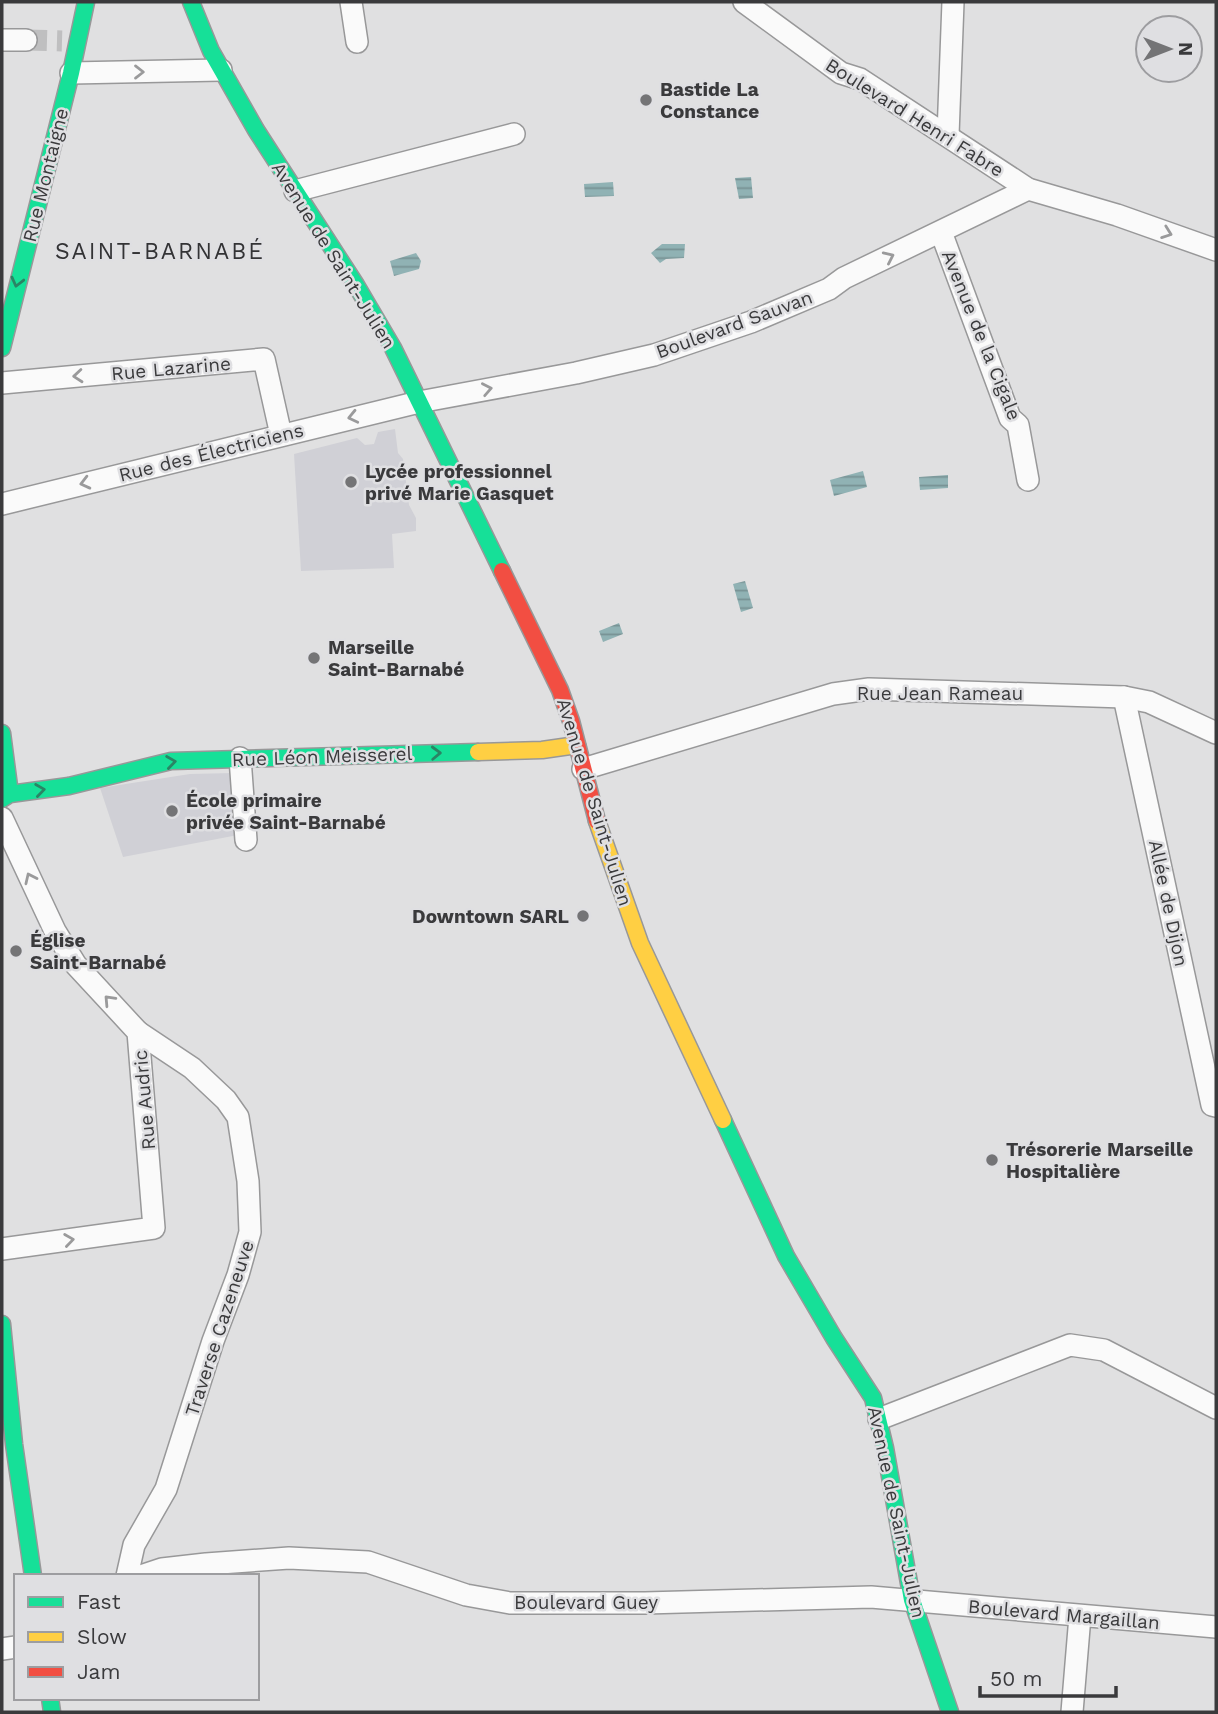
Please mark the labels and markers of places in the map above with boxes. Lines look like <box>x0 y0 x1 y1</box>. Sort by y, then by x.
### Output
place label: Bastide La Constance <box>660 78 759 123</box>
marker: Bastide La Constance <box>638 92 654 108</box>
place label: Lycée professionnel privé Marie Gasquet <box>365 460 554 505</box>
marker: Lycée professionnel privé Marie Gasquet <box>343 474 359 490</box>
place label: Marseille Saint-Barnabé <box>328 636 464 681</box>
marker: Marseille Saint-Barnabé <box>306 650 322 666</box>
place label: École primaire privée Saint-Barnabé <box>186 789 386 834</box>
marker: École primaire privée Saint-Barnabé <box>164 803 180 819</box>
place label: Downtown SARL <box>412 905 569 928</box>
marker: Downtown SARL <box>575 908 591 924</box>
place label: Église Saint-Barnabé <box>30 929 166 974</box>
marker: Église Saint-Barnabé <box>8 943 24 959</box>
place label: Trésorerie Marseille Hospitalière <box>1006 1138 1193 1183</box>
marker: Trésorerie Marseille Hospitalière <box>984 1152 1000 1168</box>

